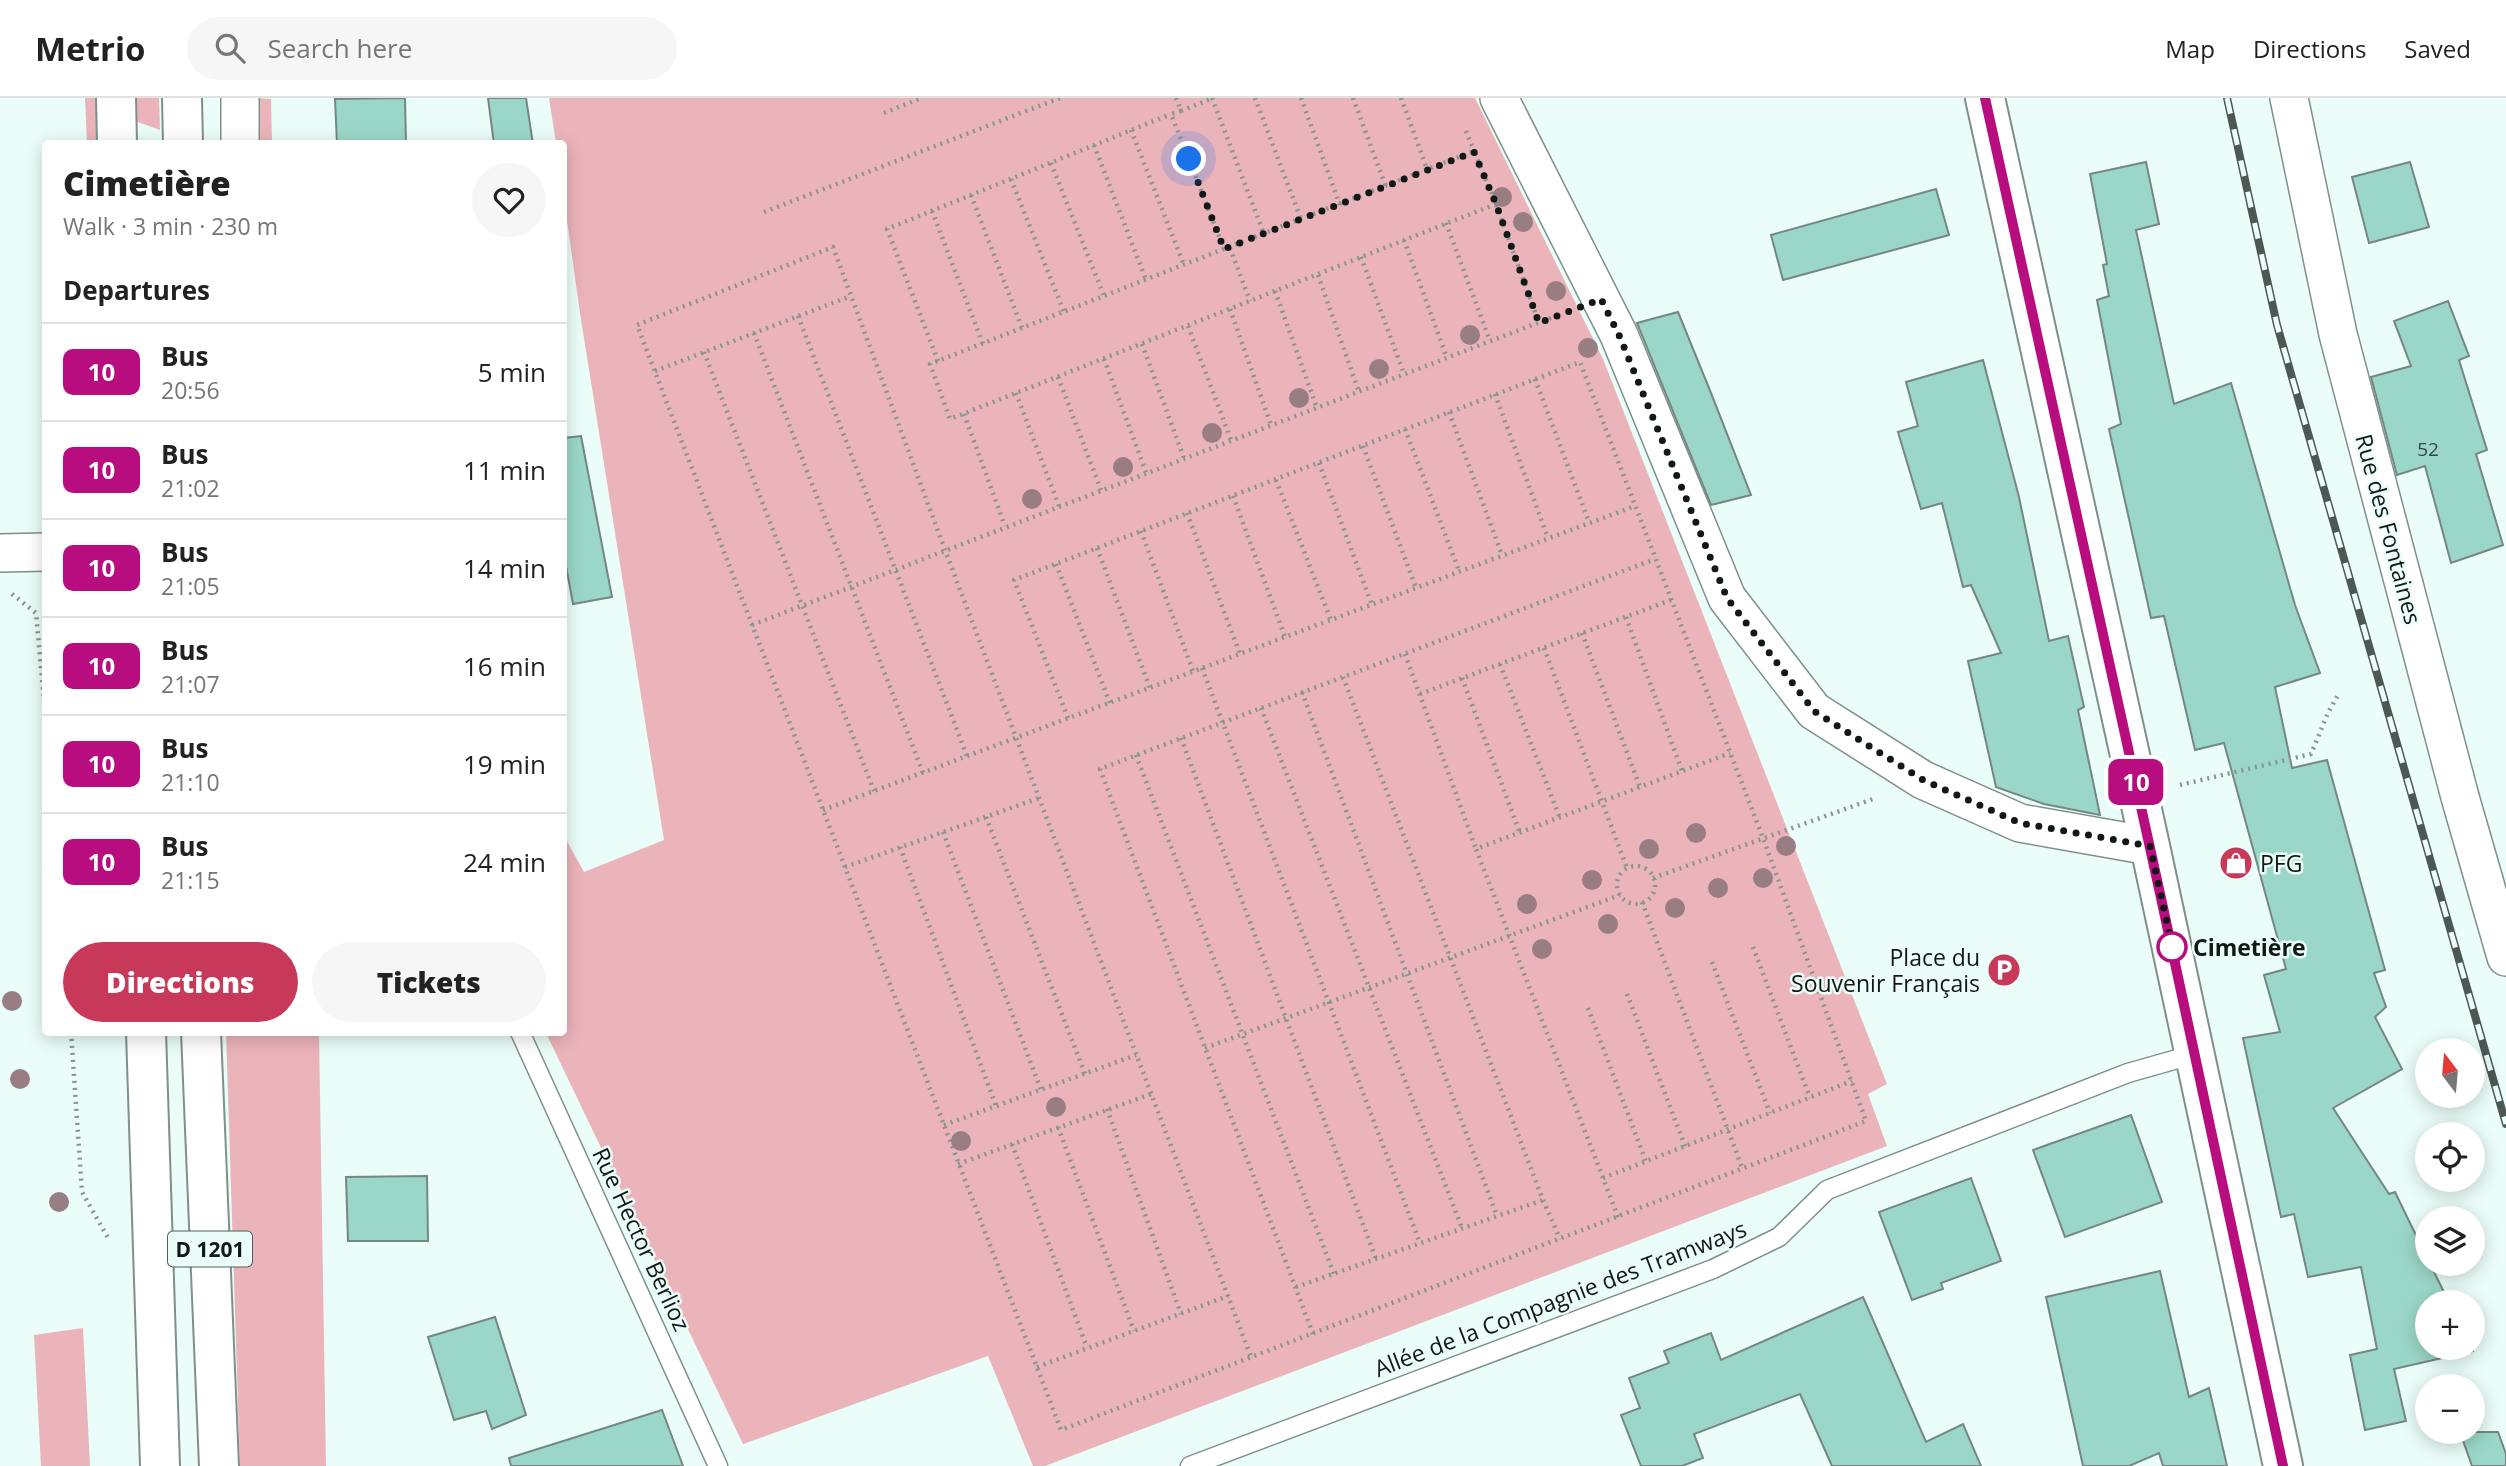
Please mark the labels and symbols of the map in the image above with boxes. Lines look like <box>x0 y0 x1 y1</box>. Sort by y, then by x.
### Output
your location <box>1171 141 1206 176</box>
street label: Rue des Fontaines <box>2348 430 2430 628</box>
house number: 52 <box>2417 436 2439 462</box>
line badge: 10 <box>2104 759 2168 805</box>
shop icon: PFG <box>2217 844 2255 882</box>
place label: PFG <box>2260 847 2302 879</box>
place label: Cimetière <box>2193 931 2305 963</box>
marker: Cimetière <box>2157 932 2187 962</box>
place label: Place du Souvenir Français <box>1791 941 1980 999</box>
parking icon: Place du Souvenir Français <box>1985 951 2023 989</box>
north arrow <box>2415 1038 2485 1108</box>
street label: Rue Hector Berlioz <box>585 1142 699 1336</box>
street label: Allée de la Compagnie des Tramways <box>1369 1212 1751 1384</box>
road number: D 1201 <box>168 1232 252 1266</box>

